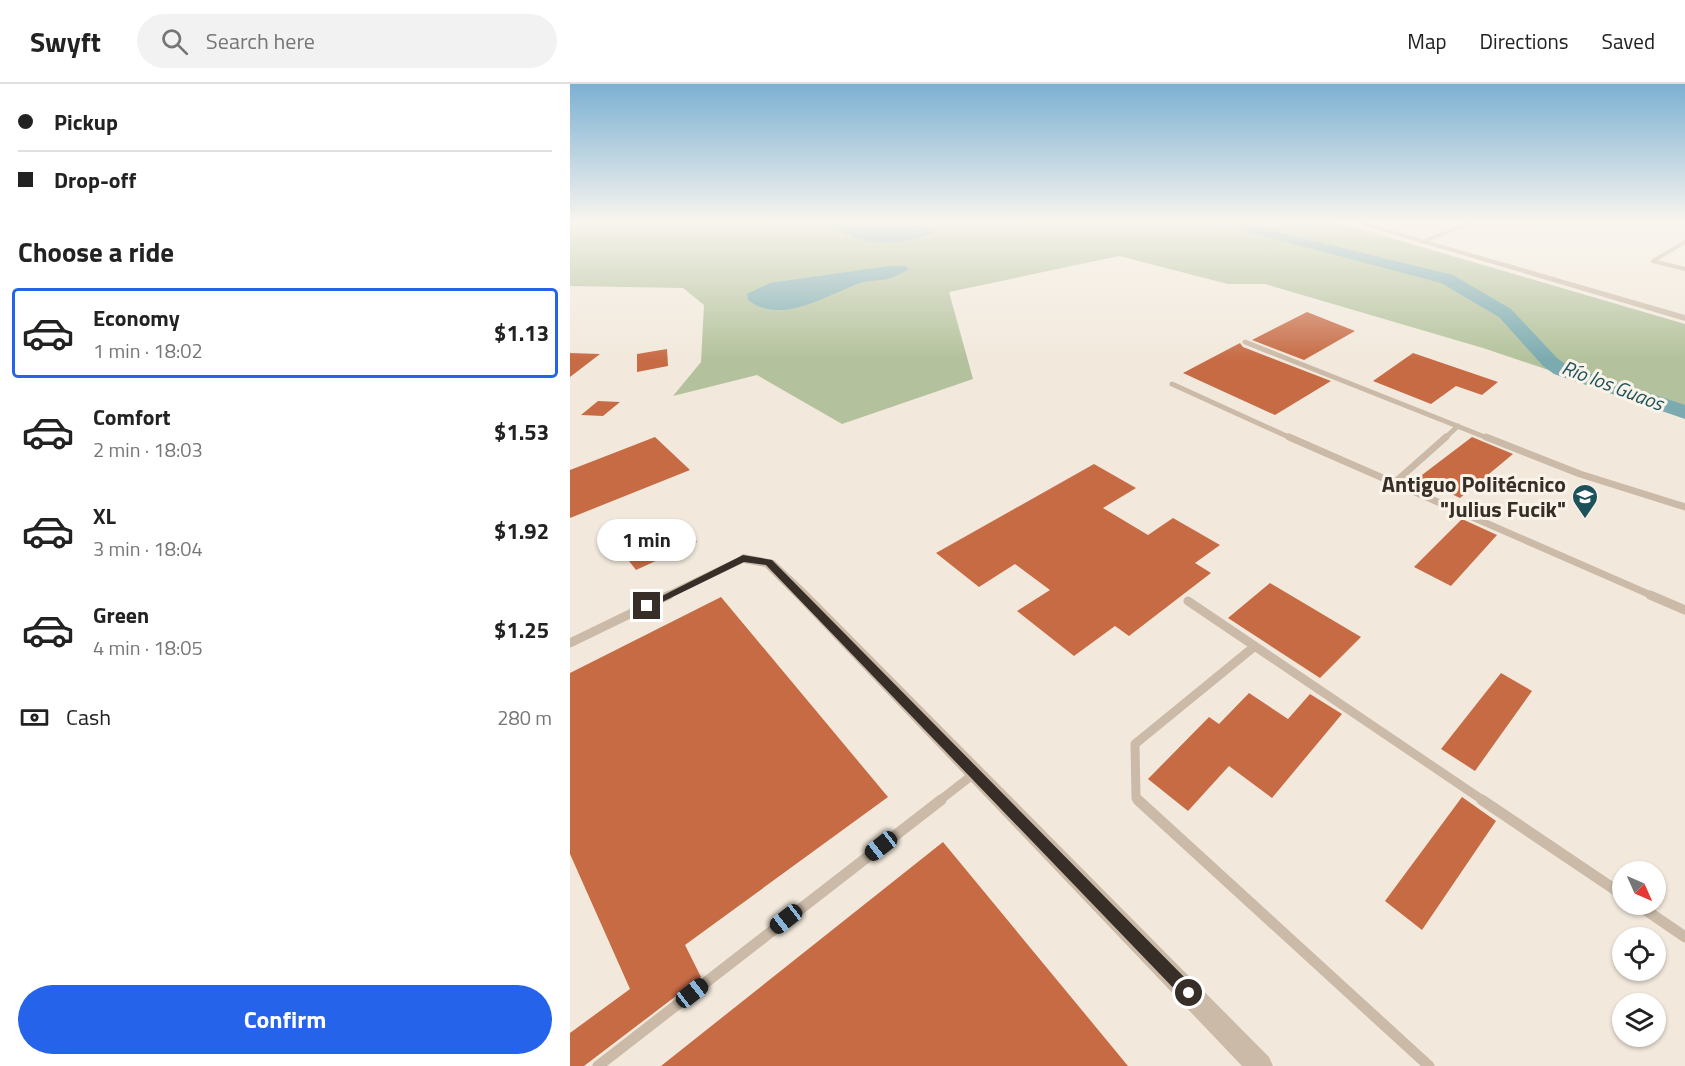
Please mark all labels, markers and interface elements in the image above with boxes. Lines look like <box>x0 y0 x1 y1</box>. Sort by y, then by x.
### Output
search box <box>137 14 557 68</box>
text: Swyft <box>30 20 101 63</box>
text: Search here <box>206 24 315 58</box>
icon: search <box>158 25 191 58</box>
text: Map <box>1407 25 1447 57</box>
text: Directions <box>1480 25 1569 57</box>
text: Saved <box>1602 25 1655 57</box>
text: Pickup <box>54 105 118 139</box>
text: Drop-off <box>54 163 136 197</box>
text: Choose a ride <box>18 231 174 272</box>
text: Economy <box>93 301 180 335</box>
icon: car <box>21 306 75 360</box>
text: $1.13 <box>494 316 549 350</box>
text: 1 min · 18:02 <box>93 335 203 366</box>
water label: Río los Guaos <box>1558 351 1670 419</box>
text: Comfort <box>93 400 171 434</box>
icon: car <box>21 405 75 459</box>
text: $1.53 <box>494 415 549 449</box>
text: 2 min · 18:03 <box>93 434 203 465</box>
place label: Antiguo Politécnico "Julius Fucik" <box>1382 467 1566 526</box>
school or university icon: Antiguo Politécnico "Julius Fucik" <box>1570 482 1600 520</box>
text: XL <box>93 499 116 533</box>
icon: car <box>21 504 75 558</box>
text: $1.92 <box>494 514 549 548</box>
callout: 1 min <box>598 519 697 561</box>
text: 1 min <box>622 524 671 555</box>
text: 3 min · 18:04 <box>93 533 203 564</box>
route end <box>633 592 660 619</box>
text: Green <box>93 598 149 632</box>
icon: car <box>21 603 75 657</box>
text: $1.25 <box>494 613 549 647</box>
text: 4 min · 18:05 <box>93 632 203 663</box>
text: Cash <box>66 700 111 734</box>
icon: cash <box>18 701 51 734</box>
text: 280 m <box>497 702 552 733</box>
car <box>861 828 901 864</box>
north arrow <box>1612 861 1666 915</box>
map controls <box>1612 861 1666 1047</box>
car <box>766 901 806 937</box>
button: locate <box>1612 927 1666 981</box>
car <box>672 975 712 1011</box>
route start <box>1175 979 1202 1006</box>
button: Confirm <box>18 985 552 1054</box>
button: layers <box>1612 993 1666 1047</box>

